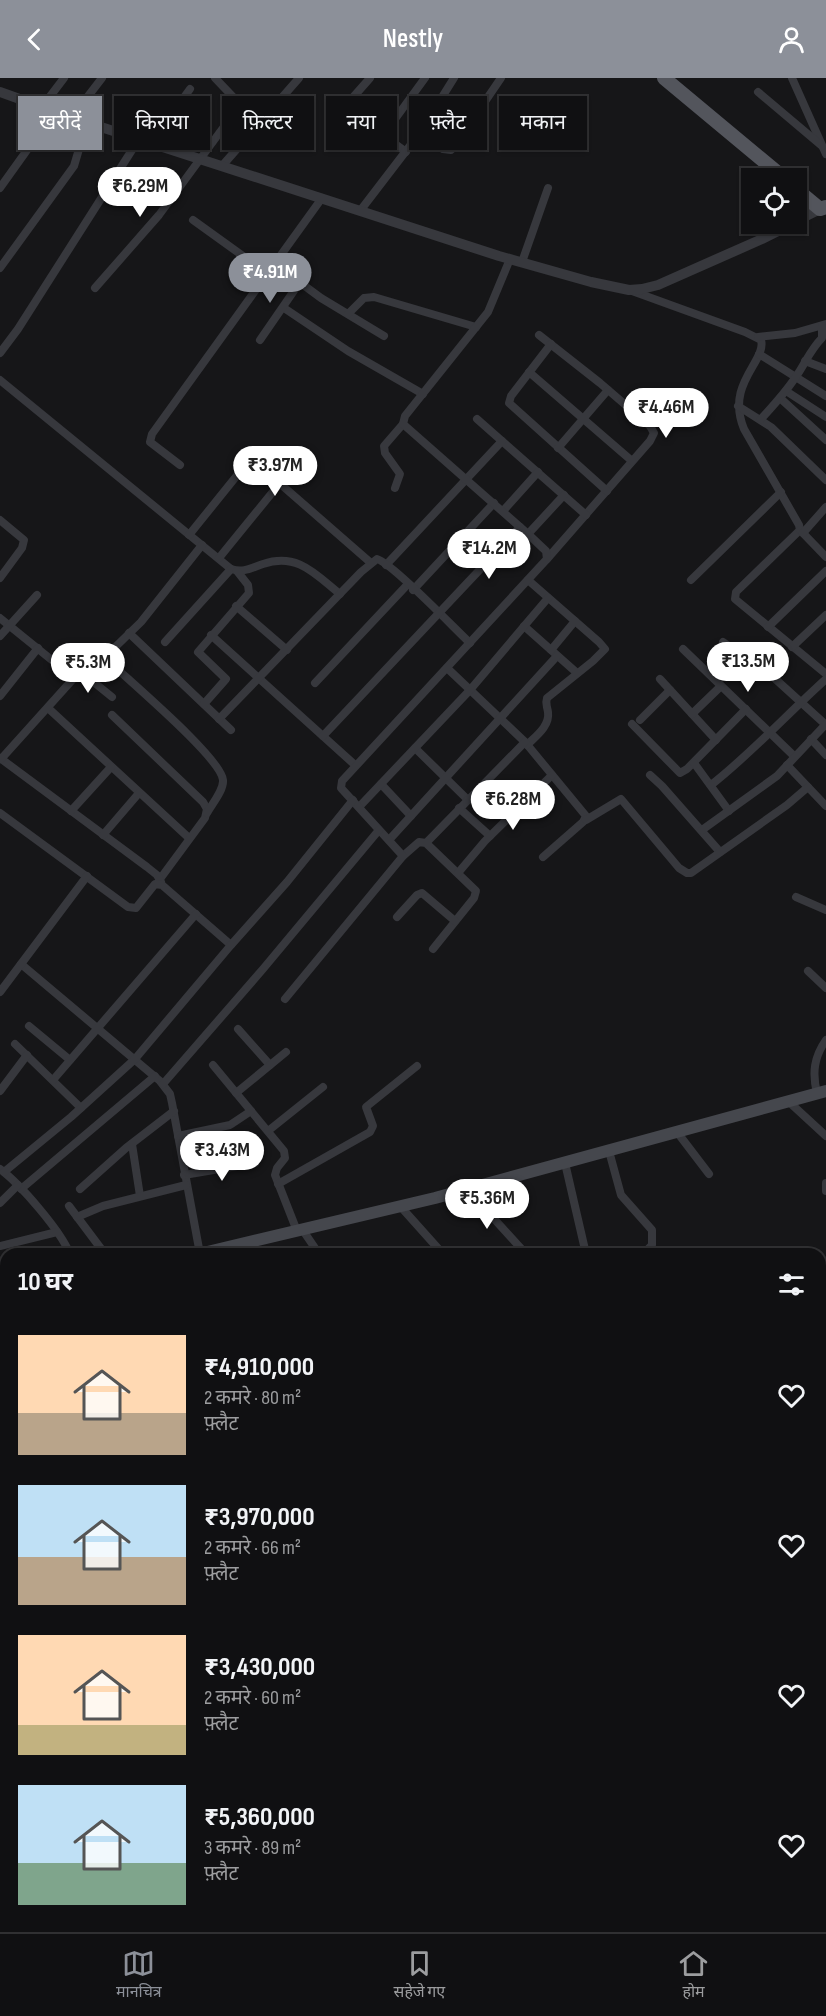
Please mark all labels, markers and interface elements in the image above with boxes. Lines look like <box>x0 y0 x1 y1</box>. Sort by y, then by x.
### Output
icon: back <box>18 23 51 56</box>
text: Nestly <box>383 23 443 55</box>
icon: person <box>775 23 808 56</box>
chip: खरीदें <box>18 96 102 150</box>
chip: किराया <box>114 96 210 150</box>
chip: फ़िल्टर <box>222 96 314 150</box>
chip: नया <box>326 96 397 150</box>
chip: फ़्लैट <box>409 96 487 150</box>
chip: मकान <box>499 96 587 150</box>
pin: ₹6.29M <box>91 167 189 218</box>
map controls <box>741 168 807 234</box>
button: locate <box>741 168 807 234</box>
text: ₹6.29M <box>112 174 168 198</box>
pin: ₹4.91M <box>221 253 319 304</box>
text: ₹4.91M <box>243 260 297 284</box>
pin: ₹4.46M <box>617 388 715 439</box>
text: ₹4.46M <box>638 395 694 419</box>
pin: ₹3.97M <box>226 446 324 497</box>
text: ₹3.97M <box>247 453 303 477</box>
pin: ₹14.2M <box>440 529 538 580</box>
text: ₹14.2M <box>461 536 517 560</box>
pin: ₹13.5M <box>699 642 797 693</box>
pin: ₹5.3M <box>46 643 130 694</box>
text: ₹13.5M <box>721 649 775 673</box>
text: ₹5.3M <box>65 650 111 674</box>
pin: ₹6.28M <box>464 780 562 831</box>
text: ₹6.28M <box>485 787 541 811</box>
pin: ₹3.43M <box>173 1131 271 1182</box>
text: ₹3.43M <box>194 1138 250 1162</box>
pin: ₹5.36M <box>438 1179 536 1230</box>
text: ₹5.36M <box>459 1186 515 1210</box>
text: 10 घर <box>18 1267 73 1298</box>
icon: filters <box>775 1268 808 1301</box>
text: ₹4,910,000 <box>204 1352 314 1383</box>
icon: home <box>66 1359 138 1431</box>
icon: heart <box>775 1379 808 1412</box>
text: 2 कमरे · 80 m² <box>204 1386 301 1410</box>
text: फ़्लैट <box>204 1412 239 1436</box>
text: ₹3,970,000 <box>204 1502 315 1533</box>
icon: home <box>66 1509 138 1581</box>
icon: heart <box>775 1529 808 1562</box>
text: 2 कमरे · 66 m² <box>204 1536 301 1560</box>
text: फ़्लैट <box>204 1562 239 1586</box>
text: ₹3,430,000 <box>204 1652 315 1683</box>
icon: home <box>66 1659 138 1731</box>
icon: heart <box>775 1679 808 1712</box>
text: 2 कमरे · 60 m² <box>204 1686 301 1710</box>
text: फ़्लैट <box>204 1712 239 1736</box>
text: ₹5,360,000 <box>204 1802 315 1833</box>
icon: home <box>66 1809 138 1881</box>
icon: heart <box>775 1829 808 1862</box>
text: 3 कमरे · 89 m² <box>204 1836 301 1860</box>
text: फ़्लैट <box>204 1862 239 1886</box>
tab: मानचित्र <box>116 1947 162 2004</box>
tab: सहेजे गए <box>394 1947 445 2004</box>
tab: होम <box>677 1947 710 2004</box>

